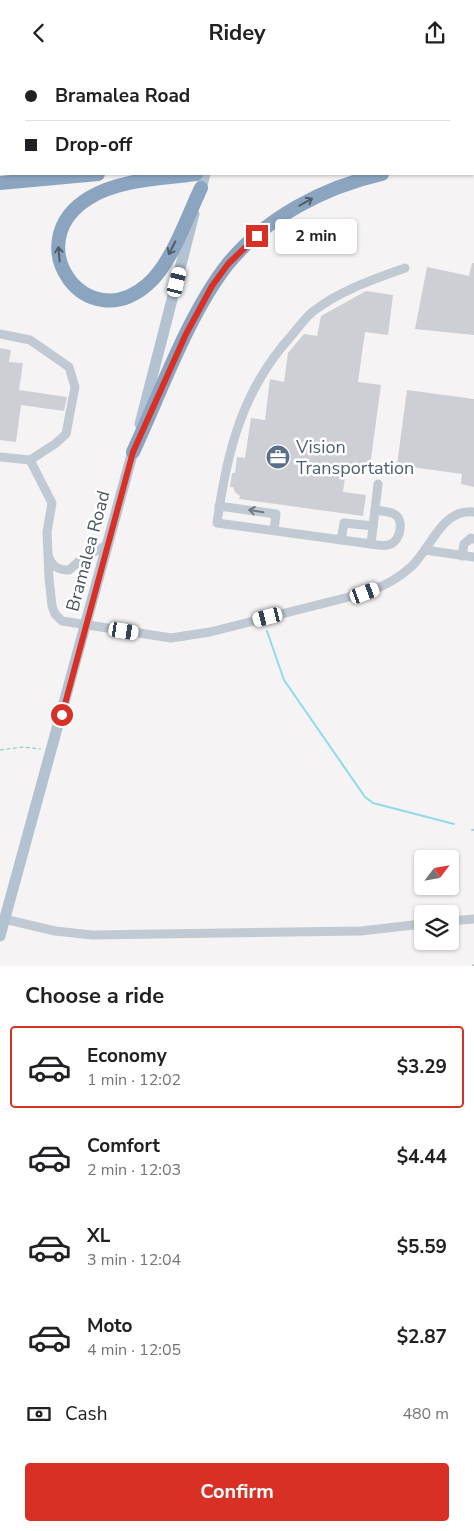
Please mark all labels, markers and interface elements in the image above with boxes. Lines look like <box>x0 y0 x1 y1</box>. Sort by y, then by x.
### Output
text: Ridey <box>208 18 266 48</box>
icon: back <box>25 19 53 47</box>
icon: share <box>421 19 449 47</box>
text: Bramalea Road <box>55 83 190 109</box>
text: Drop-off <box>55 132 132 158</box>
one-way arrow <box>298 197 313 206</box>
callout: 2 min <box>274 219 357 253</box>
route end <box>246 225 268 247</box>
text: 2 min <box>295 225 337 247</box>
one-way arrow <box>167 240 177 255</box>
one-way arrow <box>54 246 64 262</box>
car <box>166 266 187 298</box>
place label: Vision Transportation <box>295 435 414 480</box>
office icon: Vision Transportation <box>265 444 291 470</box>
street label: Bramalea Road <box>60 488 116 614</box>
one-way arrow <box>248 506 264 516</box>
car <box>348 581 381 605</box>
car <box>251 606 284 628</box>
car <box>108 621 139 641</box>
route start <box>51 704 73 726</box>
north arrow <box>414 850 459 895</box>
map controls <box>414 850 459 950</box>
button: layers <box>414 905 459 950</box>
text: Choose a ride <box>25 981 164 1011</box>
text: Economy <box>87 1043 167 1069</box>
icon: car <box>27 1045 72 1090</box>
text: $3.29 <box>397 1054 447 1080</box>
text: 1 min · 12:02 <box>87 1069 181 1091</box>
text: Comfort <box>87 1133 160 1159</box>
icon: car <box>27 1135 72 1180</box>
text: $4.44 <box>397 1144 447 1170</box>
text: 2 min · 12:03 <box>87 1159 181 1181</box>
text: XL <box>87 1223 110 1249</box>
icon: car <box>27 1225 72 1270</box>
text: $5.59 <box>397 1234 447 1260</box>
text: 3 min · 12:04 <box>87 1249 181 1271</box>
text: Moto <box>87 1313 133 1339</box>
icon: car <box>27 1315 72 1360</box>
text: $2.87 <box>397 1324 447 1350</box>
text: 4 min · 12:05 <box>87 1339 181 1361</box>
icon: cash <box>25 1400 53 1428</box>
text: Cash <box>65 1401 107 1427</box>
text: 480 m <box>402 1403 449 1425</box>
button: Confirm <box>25 1463 449 1521</box>

